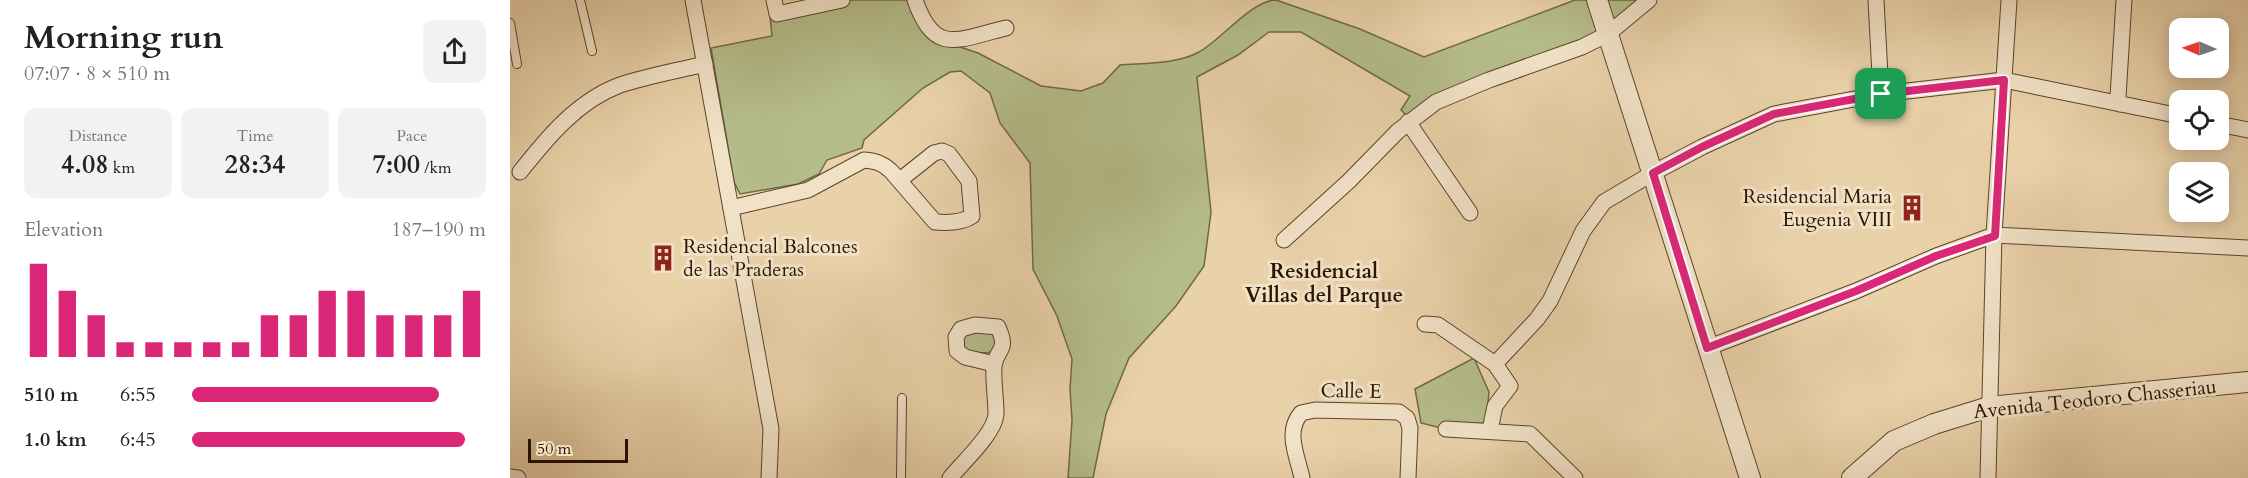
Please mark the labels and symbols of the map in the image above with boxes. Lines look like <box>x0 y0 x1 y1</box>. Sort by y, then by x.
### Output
north arrow <box>2169 18 2229 78</box>
pin <box>1855 68 1906 119</box>
place label: Residencial Maria Eugenia VIII <box>1743 183 1892 233</box>
building icon: Residencial Maria Eugenia VIII <box>1897 193 1927 223</box>
place label: Residencial Balcones de las Praderas <box>683 233 858 283</box>
building icon: Residencial Balcones de las Praderas <box>648 243 678 273</box>
district label: Residencial Villas del Parque <box>1245 257 1403 310</box>
street label: Avenida Teodoro Chasseriau <box>1972 373 2218 425</box>
street label: Calle E <box>1320 377 1382 405</box>
scale bar <box>528 436 628 464</box>

